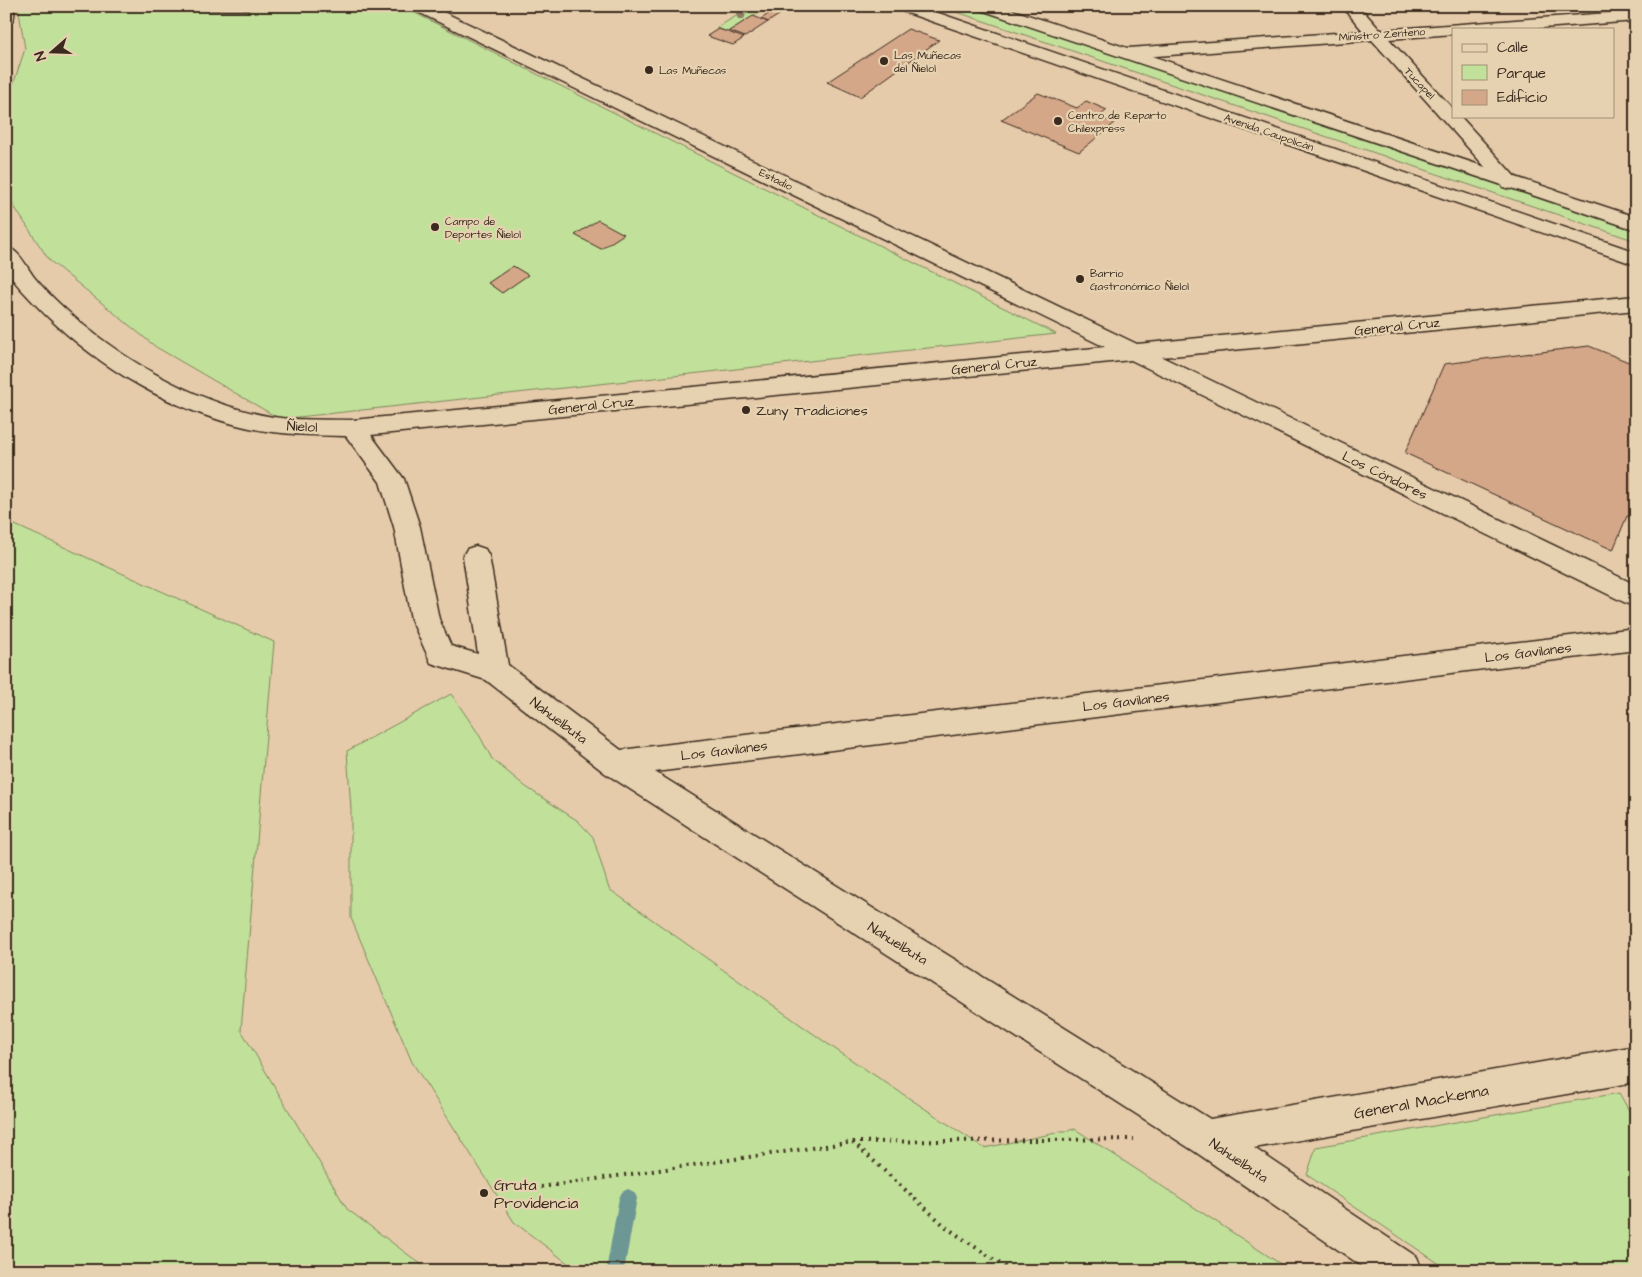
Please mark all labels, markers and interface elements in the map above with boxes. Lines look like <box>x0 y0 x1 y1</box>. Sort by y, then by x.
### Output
street label: Ministro Zenteno <box>1338 24 1427 45</box>
north arrow <box>28 28 78 78</box>
legend <box>1452 28 1614 118</box>
text: Calle <box>1497 37 1528 58</box>
text: N <box>30 48 52 64</box>
place label: Las Muñecas del Ñielol <box>894 48 962 76</box>
marker: Las Muñecas del Ñielol <box>878 55 890 67</box>
place label: Las Muñecas <box>659 63 727 78</box>
text: Parque <box>1497 63 1546 84</box>
marker: Las Muñecas <box>643 64 655 76</box>
street label: Tucapel <box>1401 64 1439 103</box>
text: Edificio <box>1497 87 1548 108</box>
place label: Centro de Reparto Chilexpress <box>1068 108 1167 136</box>
street label: Avenida Caupolicán <box>1222 110 1316 155</box>
marker: Centro de Reparto Chilexpress <box>1052 115 1064 127</box>
street label: Estadio <box>757 165 796 194</box>
place label: Campo de Deportes Ñielol <box>445 214 521 242</box>
marker: Campo de Deportes Ñielol <box>429 221 441 233</box>
place label: Barrio Gastronómico Ñielol <box>1090 266 1189 294</box>
marker: Barrio Gastronómico Ñielol <box>1074 273 1086 285</box>
street label: General Cruz <box>1353 313 1441 341</box>
street label: General Cruz <box>950 352 1038 380</box>
street label: General Cruz <box>547 392 635 420</box>
place label: Zuny Tradiciones <box>756 401 868 421</box>
marker: Zuny Tradiciones <box>740 404 752 416</box>
street label: Ñielol <box>286 416 318 438</box>
street label: Los Cóndores <box>1339 447 1430 505</box>
street label: Los Gavilanes <box>1484 638 1573 668</box>
street label: Los Gavilanes <box>1082 687 1171 717</box>
street label: Nahuelbuta <box>525 693 591 749</box>
street label: Los Gavilanes <box>680 736 769 766</box>
street label: Nahuelbuta <box>864 917 931 970</box>
street label: General Mackenna <box>1352 1079 1490 1125</box>
street label: Nahuelbuta <box>1205 1134 1272 1188</box>
place label: Gruta Providencia <box>494 1174 578 1214</box>
marker: Gruta Providencia <box>478 1187 490 1199</box>

